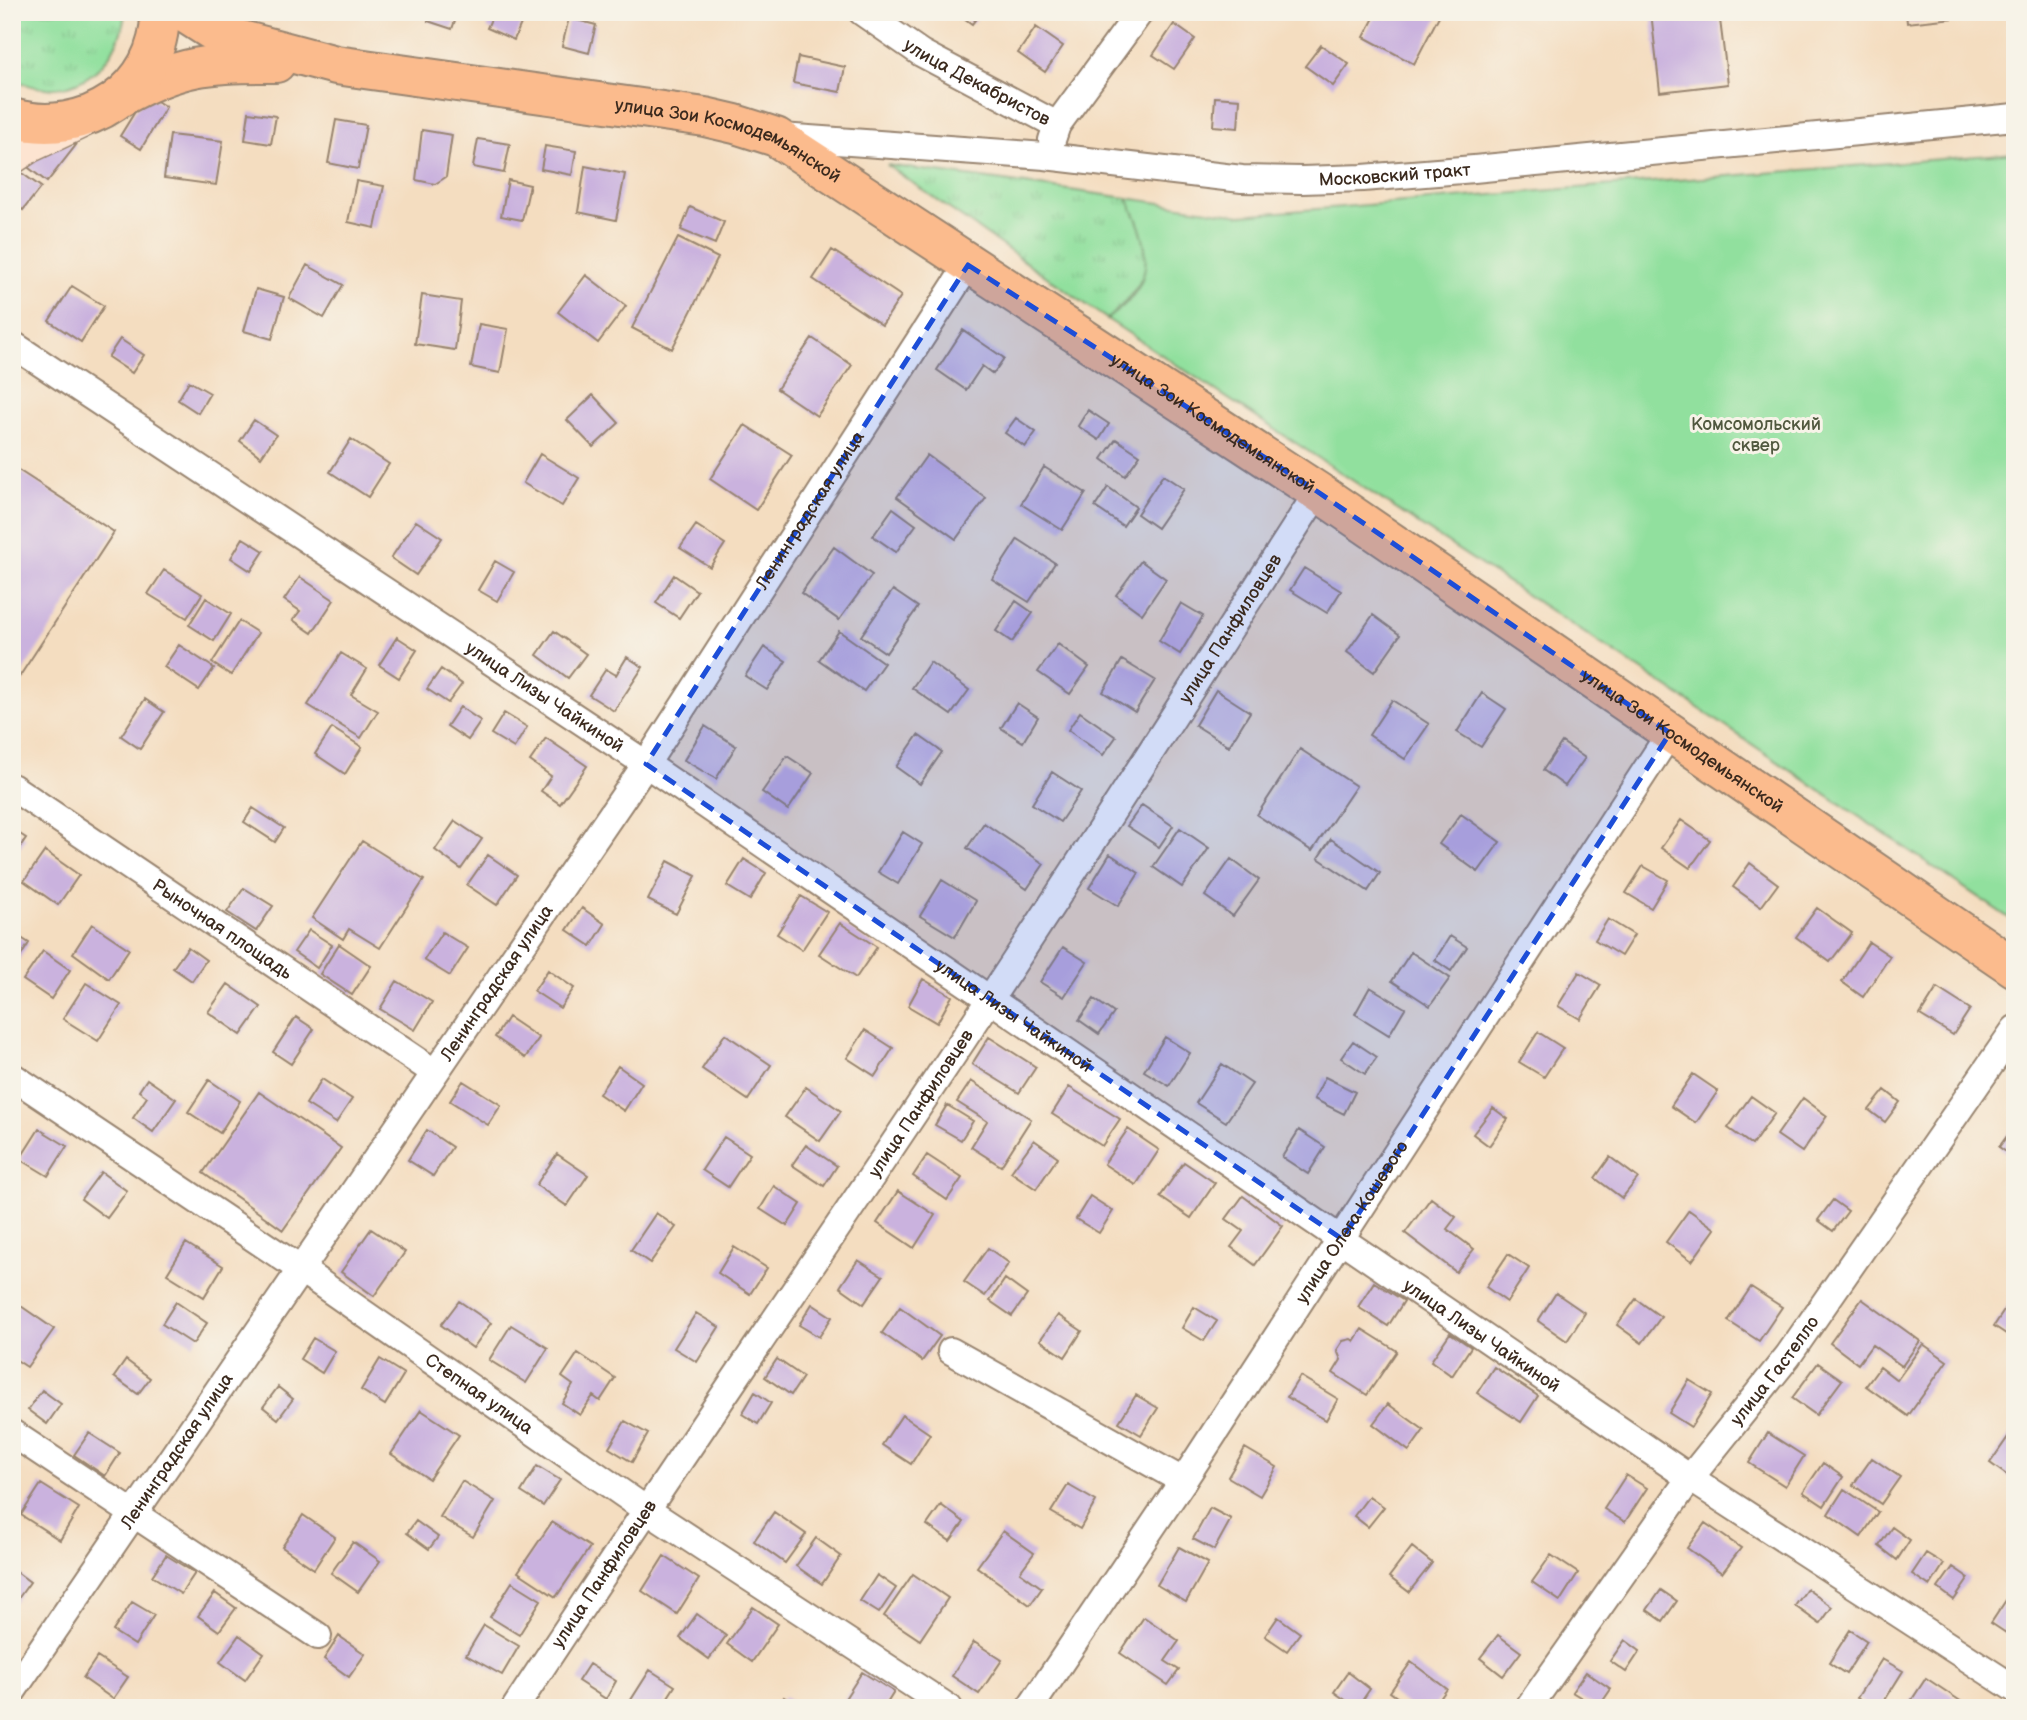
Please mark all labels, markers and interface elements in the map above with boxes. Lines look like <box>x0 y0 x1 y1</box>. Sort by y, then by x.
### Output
street label: улица Декабристов <box>900 34 1054 131</box>
street label: улица Зои Космодемьянской <box>614 94 845 188</box>
street label: Московский тракт <box>1319 159 1472 190</box>
street label: улица Зои Космодемьянской <box>1107 349 1319 498</box>
park label: Комсомольский сквер <box>1691 414 1821 456</box>
street label: Ленинградская улица <box>751 427 869 594</box>
street label: улица Панфиловцев <box>1175 550 1287 707</box>
street label: улица Лизы Чайкиной <box>461 637 627 757</box>
street label: улица Зои Космодемьянской <box>1577 665 1787 818</box>
street label: Рыночная площадь <box>148 875 296 984</box>
street label: Ленинградская улица <box>436 901 558 1066</box>
street label: улица Лизы Чайкиной <box>931 955 1096 1077</box>
street label: улица Панфиловцев <box>864 1025 978 1182</box>
street label: улица Олега Кошевого <box>1292 1137 1413 1307</box>
street label: улица Лизы Чайкиной <box>1399 1275 1564 1397</box>
street label: улица Гастелло <box>1726 1312 1823 1430</box>
street label: Степная улица <box>421 1349 537 1439</box>
street label: Ленинградская улица <box>116 1369 238 1534</box>
street label: улица Панфиловцев <box>548 1496 661 1652</box>

